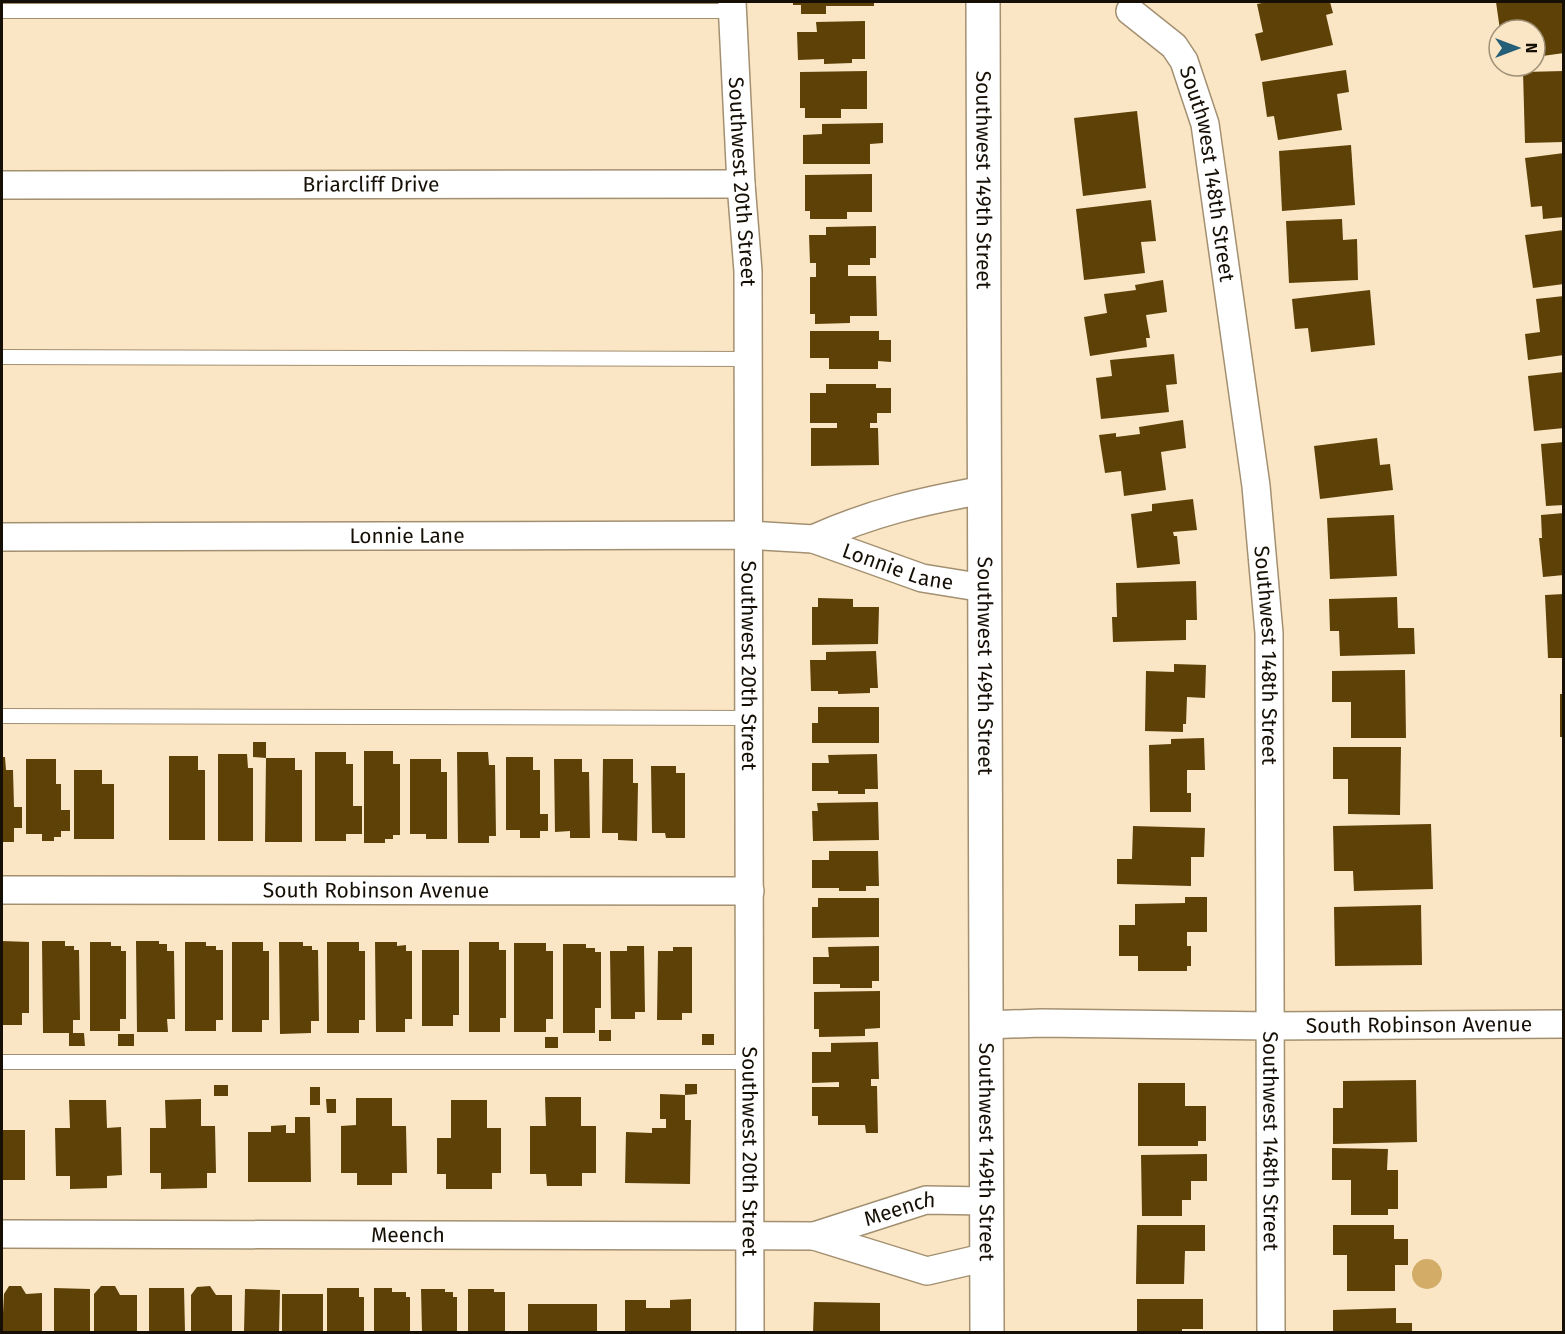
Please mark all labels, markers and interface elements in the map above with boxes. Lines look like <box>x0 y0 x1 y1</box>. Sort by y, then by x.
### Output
north arrow <box>1487 18 1547 78</box>
text: N <box>1522 43 1541 53</box>
street label: Southwest 148th Street <box>1174 62 1240 284</box>
street label: Southwest 149th Street <box>970 71 997 290</box>
street label: Southwest 20th Street <box>723 76 761 287</box>
street label: Briarcliff Drive <box>303 171 439 198</box>
street label: Lonnie Lane <box>349 523 465 549</box>
street label: Lonnie Lane <box>839 538 955 596</box>
street label: Southwest 148th Street <box>1248 545 1282 766</box>
street label: Southwest 149th Street <box>972 557 998 776</box>
street label: Southwest 20th Street <box>736 560 762 771</box>
street label: South Robinson Avenue <box>263 877 489 904</box>
street label: South Robinson Avenue <box>1306 1011 1532 1039</box>
street label: Southwest 148th Street <box>1257 1031 1284 1252</box>
street label: Southwest 149th Street <box>973 1043 1000 1262</box>
street label: Southwest 20th Street <box>736 1046 763 1257</box>
street label: Meench <box>861 1187 936 1232</box>
street label: Meench <box>371 1222 445 1248</box>

